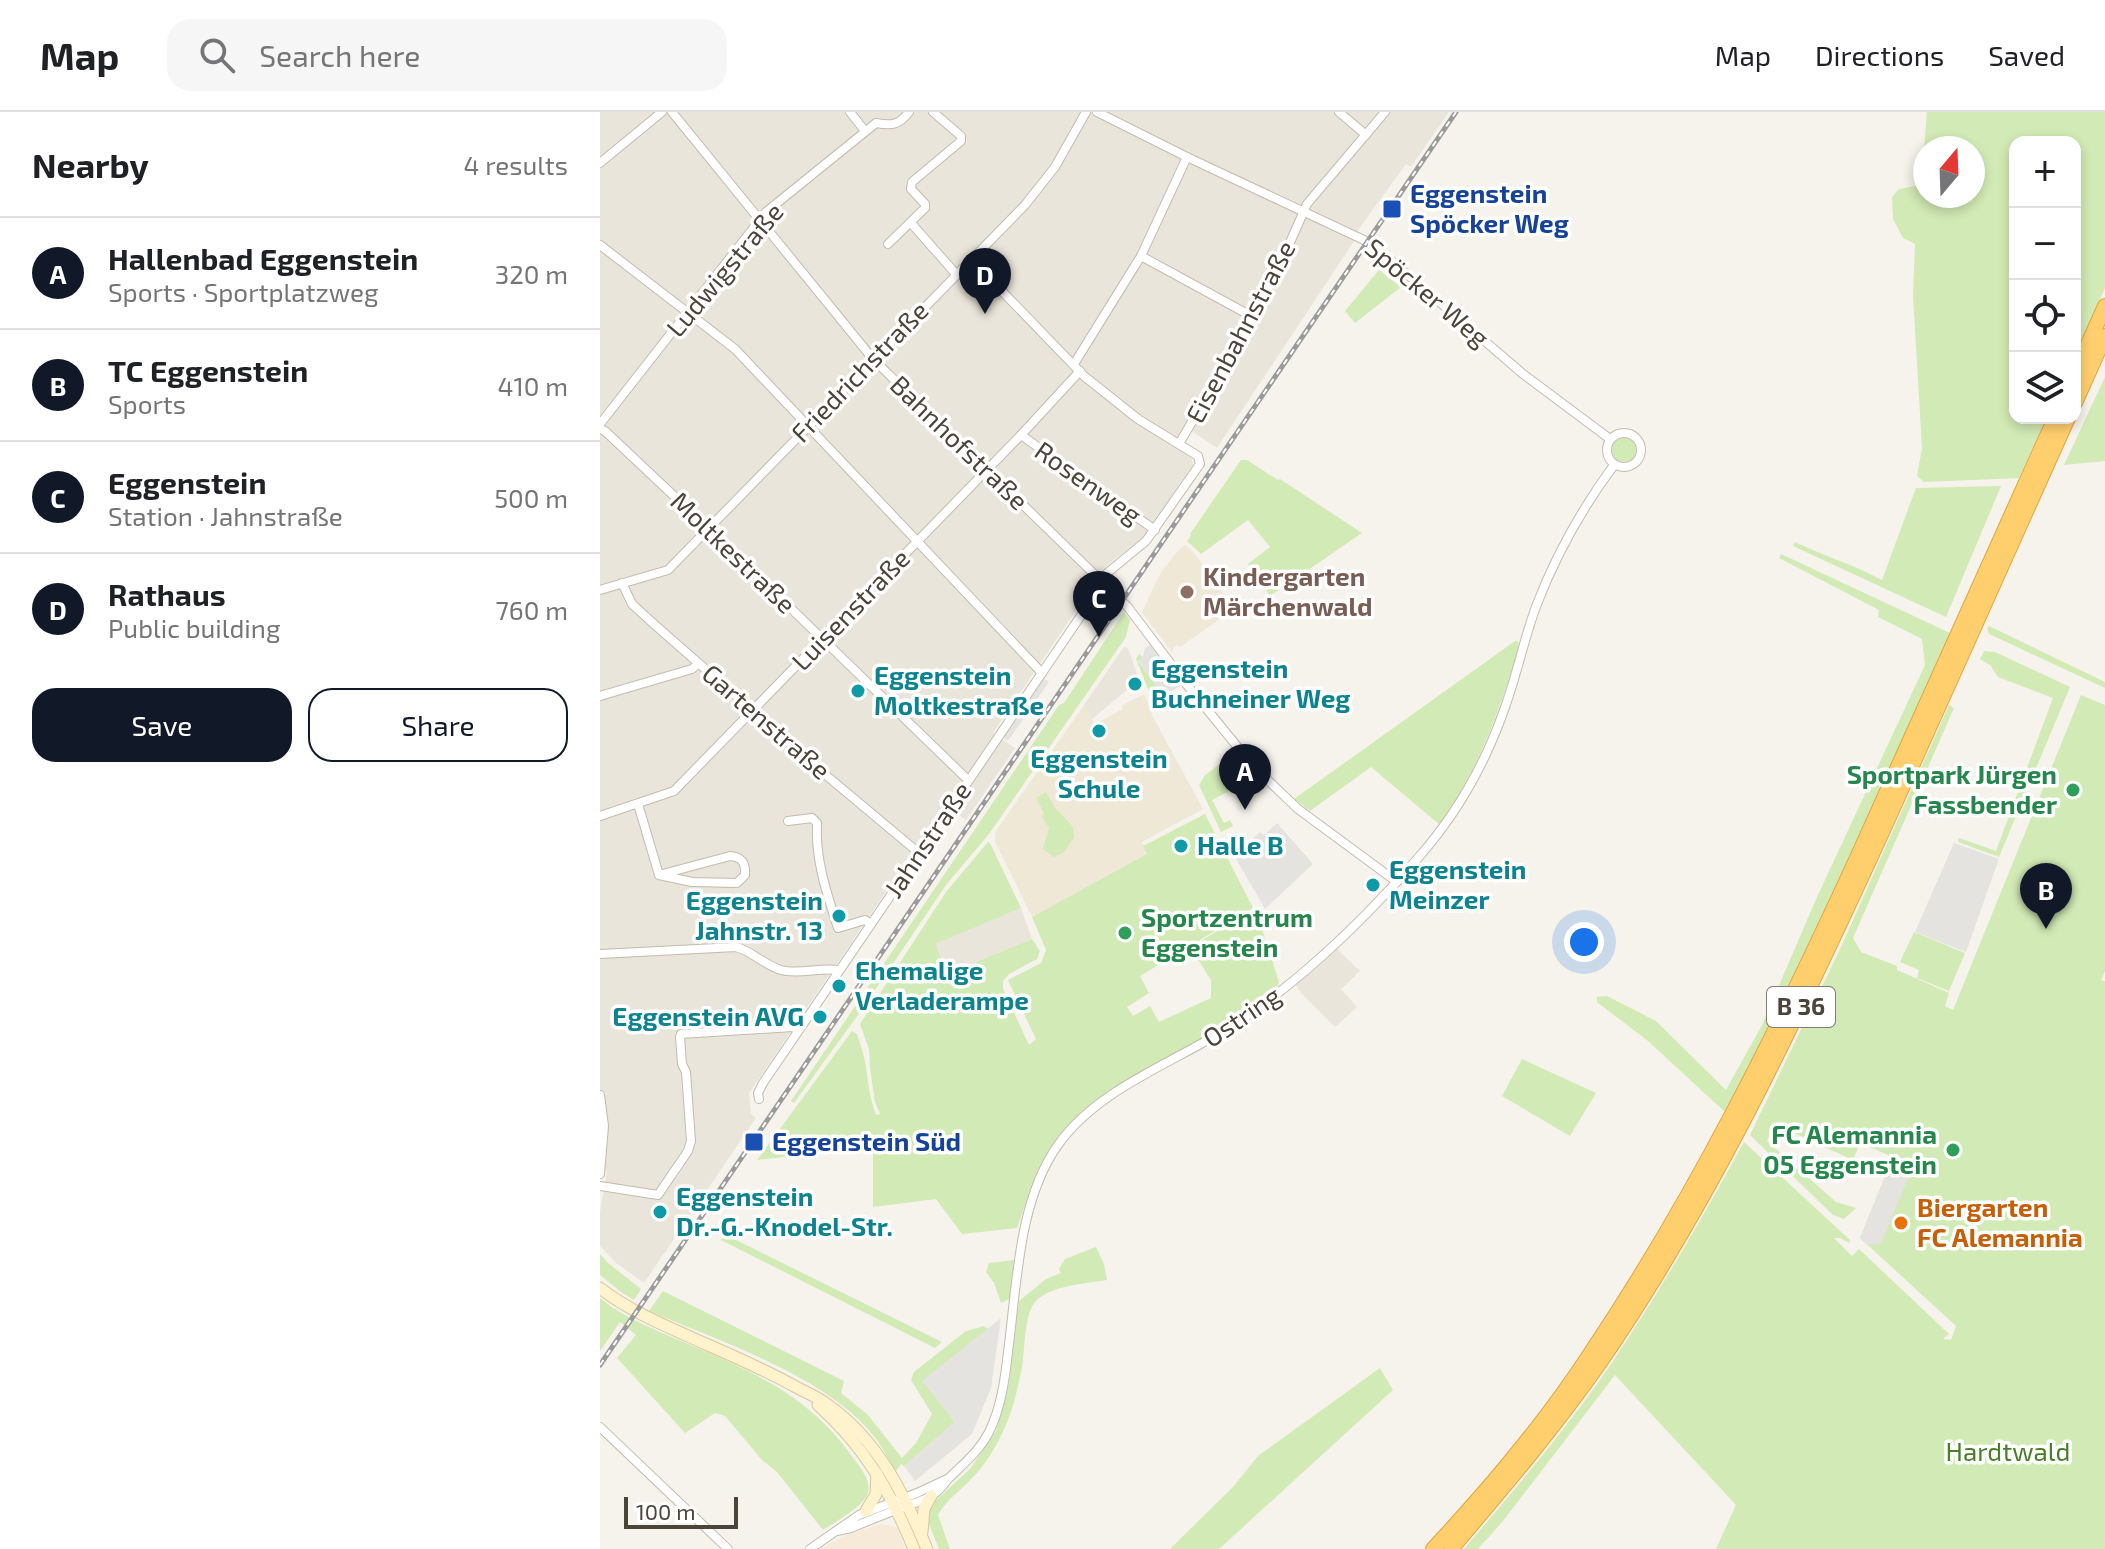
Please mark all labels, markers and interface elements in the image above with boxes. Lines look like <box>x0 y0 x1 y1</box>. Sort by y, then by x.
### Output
search box <box>167 19 727 91</box>
text: Map <box>40 32 119 78</box>
icon: search <box>195 33 239 77</box>
text: Search here <box>259 37 420 73</box>
text: Map <box>1715 38 1771 72</box>
text: Directions <box>1815 38 1944 72</box>
text: Saved <box>1988 38 2065 72</box>
north arrow <box>1913 136 1985 208</box>
map controls <box>2009 136 2081 424</box>
button: + <box>2009 136 2081 208</box>
text: Nearby <box>32 144 149 185</box>
text: 4 results <box>463 149 568 180</box>
place label: Eggenstein Spöcker Weg <box>1410 177 1569 238</box>
street label: Ludwigstraße <box>659 196 789 342</box>
marker: Eggenstein Spöcker Weg <box>1381 198 1403 220</box>
button: − <box>2009 208 2081 280</box>
street label: Spöcker Weg <box>1360 231 1496 353</box>
street label: Eisenbahnstraße <box>1179 235 1301 428</box>
text: Hallenbad Eggenstein <box>108 240 418 276</box>
pin: D <box>959 248 1011 314</box>
text: A <box>50 258 66 289</box>
text: 320 m <box>495 258 568 289</box>
text: Sports · Sportplatzweg <box>108 276 379 307</box>
button: locate <box>2009 280 2081 352</box>
street label: Friedrichstraße <box>784 294 934 448</box>
text: TC Eggenstein <box>108 352 308 388</box>
button: layers <box>2009 352 2081 424</box>
street label: Bahnhofstraße <box>885 368 1035 515</box>
text: B <box>50 370 66 401</box>
text: 410 m <box>497 370 568 401</box>
text: Sports <box>108 388 186 419</box>
street label: Rosenweg <box>1030 434 1148 530</box>
text: Eggenstein <box>108 464 266 500</box>
text: C <box>50 482 66 513</box>
text: 500 m <box>494 482 568 513</box>
street label: Moltkestraße <box>665 485 803 619</box>
text: Station · Jahnstraße <box>108 500 343 531</box>
street label: Luisenstraße <box>785 542 915 676</box>
place label: Kindergarten Märchenwald <box>1203 560 1372 621</box>
pin: C <box>1073 571 1125 637</box>
text: Rathaus <box>108 576 226 612</box>
marker: Kindergarten Märchenwald <box>1178 583 1196 601</box>
text: D <box>49 594 67 625</box>
text: 760 m <box>496 594 568 625</box>
text: Public building <box>108 612 280 643</box>
place label: Eggenstein Buchneiner Weg <box>1151 652 1350 713</box>
street label: Gartenstraße <box>697 657 837 785</box>
place label: Eggenstein Moltkestraße <box>874 659 1044 720</box>
marker: Eggenstein Buchneiner Weg <box>1126 675 1144 693</box>
marker: Eggenstein Moltkestraße <box>849 682 867 700</box>
button: Save <box>32 688 292 762</box>
button: Share <box>308 688 568 762</box>
marker: Eggenstein Schule <box>1090 722 1108 740</box>
place label: Eggenstein Schule <box>1030 742 1168 803</box>
pin: A <box>1219 744 1271 810</box>
place label: Sportpark Jürgen Fassbender <box>1847 758 2057 819</box>
street label: Jahnstraße <box>877 776 977 903</box>
marker: Sportpark Jürgen Fassbender <box>2064 781 2082 799</box>
place label: Halle B <box>1197 829 1284 860</box>
marker: Halle B <box>1172 837 1190 855</box>
place label: Eggenstein Meinzer <box>1389 853 1526 914</box>
pin: B <box>2020 863 2072 929</box>
marker: Eggenstein Meinzer <box>1364 876 1382 894</box>
place label: Eggenstein Jahnstr. 13 <box>686 884 823 945</box>
place label: Sportzentrum Eggenstein <box>1141 901 1313 962</box>
marker: Eggenstein Jahnstr. 13 <box>830 907 848 925</box>
your location <box>1564 922 1604 962</box>
marker: Sportzentrum Eggenstein <box>1116 924 1134 942</box>
place label: Ehemalige Verladerampe <box>855 954 1029 1015</box>
marker: Ehemalige Verladerampe <box>830 977 848 995</box>
street label: Ostring <box>1196 979 1286 1053</box>
road number: B 36 <box>1767 987 1835 1027</box>
place label: Eggenstein AVG <box>612 1000 804 1031</box>
marker: Eggenstein AVG <box>811 1008 829 1026</box>
place label: FC Alemannia 05 Eggenstein <box>1763 1118 1937 1179</box>
place label: Eggenstein Süd <box>772 1125 961 1156</box>
marker: Eggenstein Süd <box>743 1131 765 1153</box>
marker: FC Alemannia 05 Eggenstein <box>1944 1141 1962 1159</box>
place label: Eggenstein Dr.-G.-Knodel-Str. <box>676 1180 893 1241</box>
place label: Biergarten FC Alemannia <box>1917 1191 2083 1252</box>
marker: Eggenstein Dr.-G.-Knodel-Str. <box>651 1203 669 1221</box>
marker: Biergarten FC Alemannia <box>1892 1214 1910 1232</box>
park label: Hardtwald <box>1946 1435 2070 1466</box>
scale bar <box>624 1493 738 1529</box>
text: 100 m <box>636 1498 695 1524</box>

